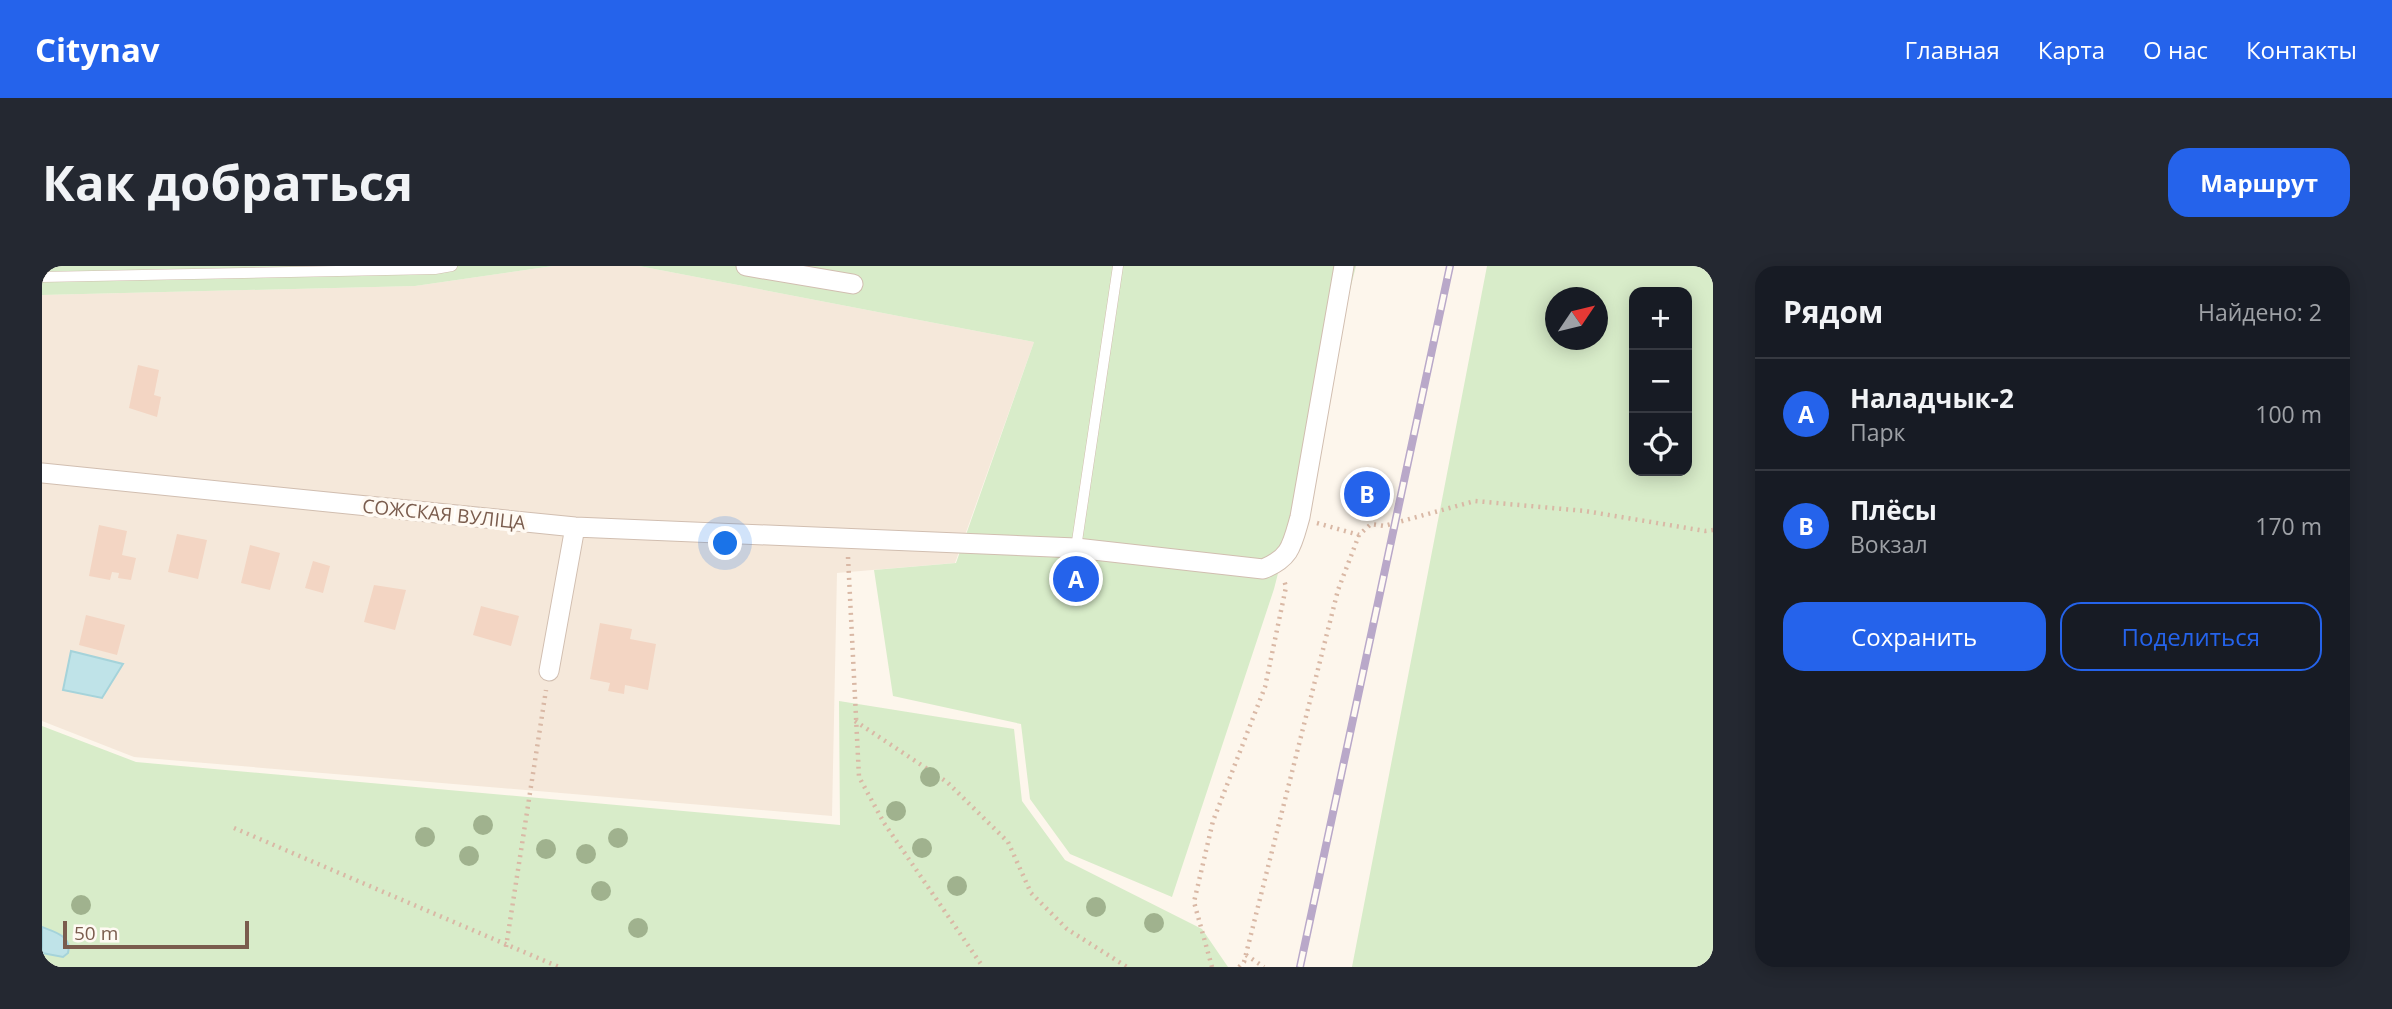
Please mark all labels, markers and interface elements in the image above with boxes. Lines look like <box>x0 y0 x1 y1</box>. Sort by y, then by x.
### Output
text: Citynav <box>35 27 160 72</box>
text: Главная <box>1905 33 2000 66</box>
text: Карта <box>2038 33 2105 66</box>
text: О нас <box>2143 33 2208 66</box>
text: Контакты <box>2246 33 2357 66</box>
button: Маршрут <box>2168 148 2350 217</box>
text: Как добраться <box>42 149 413 215</box>
north arrow <box>1545 287 1608 350</box>
map controls <box>1629 287 1692 476</box>
button: + <box>1629 287 1692 350</box>
text: Рядом <box>1783 291 1883 332</box>
text: Найдено: 2 <box>2198 296 2322 328</box>
button: − <box>1629 350 1692 413</box>
text: Наладчык-2 <box>1850 380 2014 416</box>
text: A <box>1798 398 1814 430</box>
text: 100 m <box>2255 398 2322 430</box>
button: locate <box>1629 413 1692 476</box>
text: Парк <box>1850 416 1905 448</box>
pin: B <box>1344 468 1390 520</box>
text: Плёсы <box>1850 492 1937 528</box>
street label: СОЖСКАЯ ВУЛІЦА <box>361 493 527 535</box>
text: B <box>1798 510 1814 542</box>
text: 170 m <box>2255 510 2322 542</box>
your location <box>708 526 742 560</box>
text: Вокзал <box>1850 528 1928 560</box>
pin: A <box>1053 553 1099 605</box>
button: Сохранить <box>1783 602 2046 671</box>
button: Поделиться <box>2060 602 2322 671</box>
scale bar <box>63 918 248 950</box>
text: 50 m <box>74 920 118 946</box>

